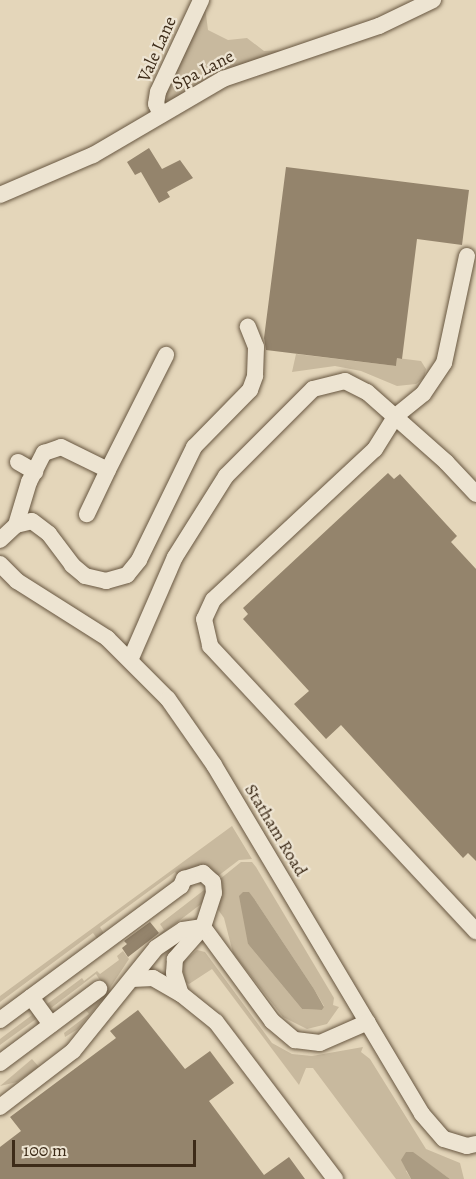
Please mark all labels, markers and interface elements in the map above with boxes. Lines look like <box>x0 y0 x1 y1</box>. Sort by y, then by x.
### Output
street label: Vale Lane <box>133 13 181 85</box>
street label: Spa Lane <box>168 45 238 95</box>
street label: Statham Road <box>240 780 312 880</box>
scale bar <box>15 1128 200 1166</box>
text: 100 m <box>23 1138 67 1162</box>

